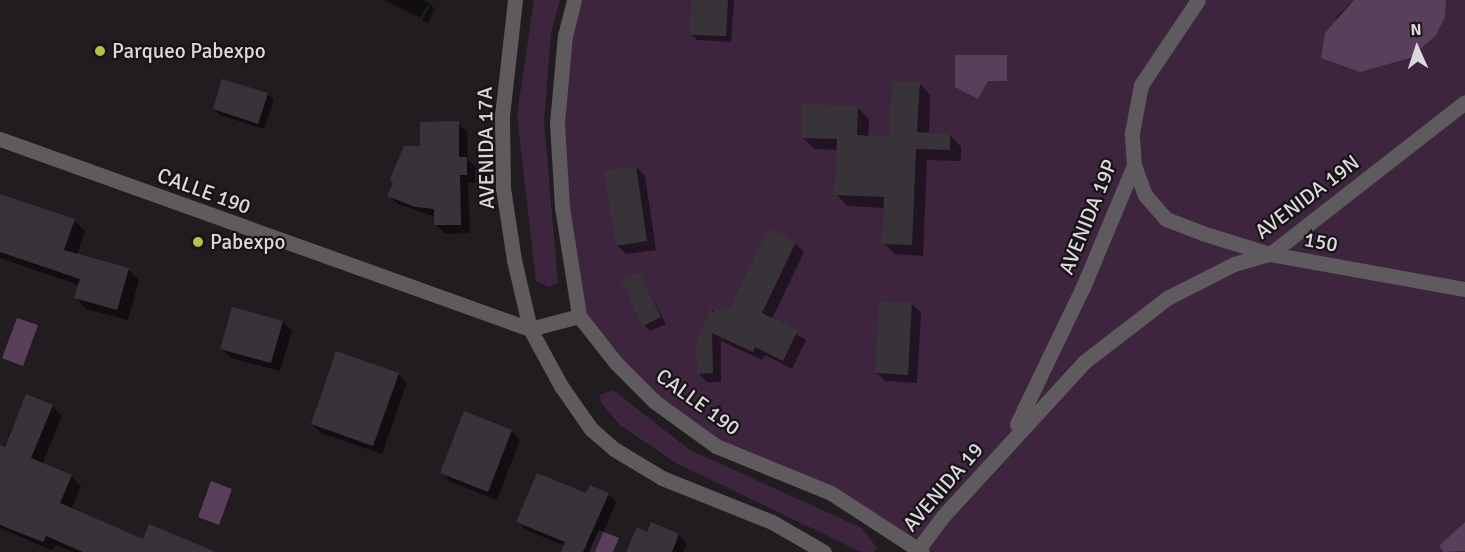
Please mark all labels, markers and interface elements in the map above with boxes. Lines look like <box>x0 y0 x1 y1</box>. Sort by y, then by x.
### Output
north arrow <box>1387 18 1447 78</box>
text: N <box>1410 20 1422 40</box>
place label: Parqueo Pabexpo <box>112 38 266 64</box>
marker: Parqueo Pabexpo <box>93 44 107 58</box>
street label: AVENIDA 17A <box>472 87 500 209</box>
street label: AVENIDA 19N <box>1250 150 1364 244</box>
street label: AVENIDA 19P <box>1054 156 1122 278</box>
street label: CALLE 190 <box>154 162 254 220</box>
street label: 150 <box>1302 227 1340 257</box>
place label: Pabexpo <box>210 229 285 255</box>
marker: Pabexpo <box>191 235 205 249</box>
street label: CALLE 190 <box>651 363 745 441</box>
street label: AVENIDA 19 <box>898 437 988 537</box>

